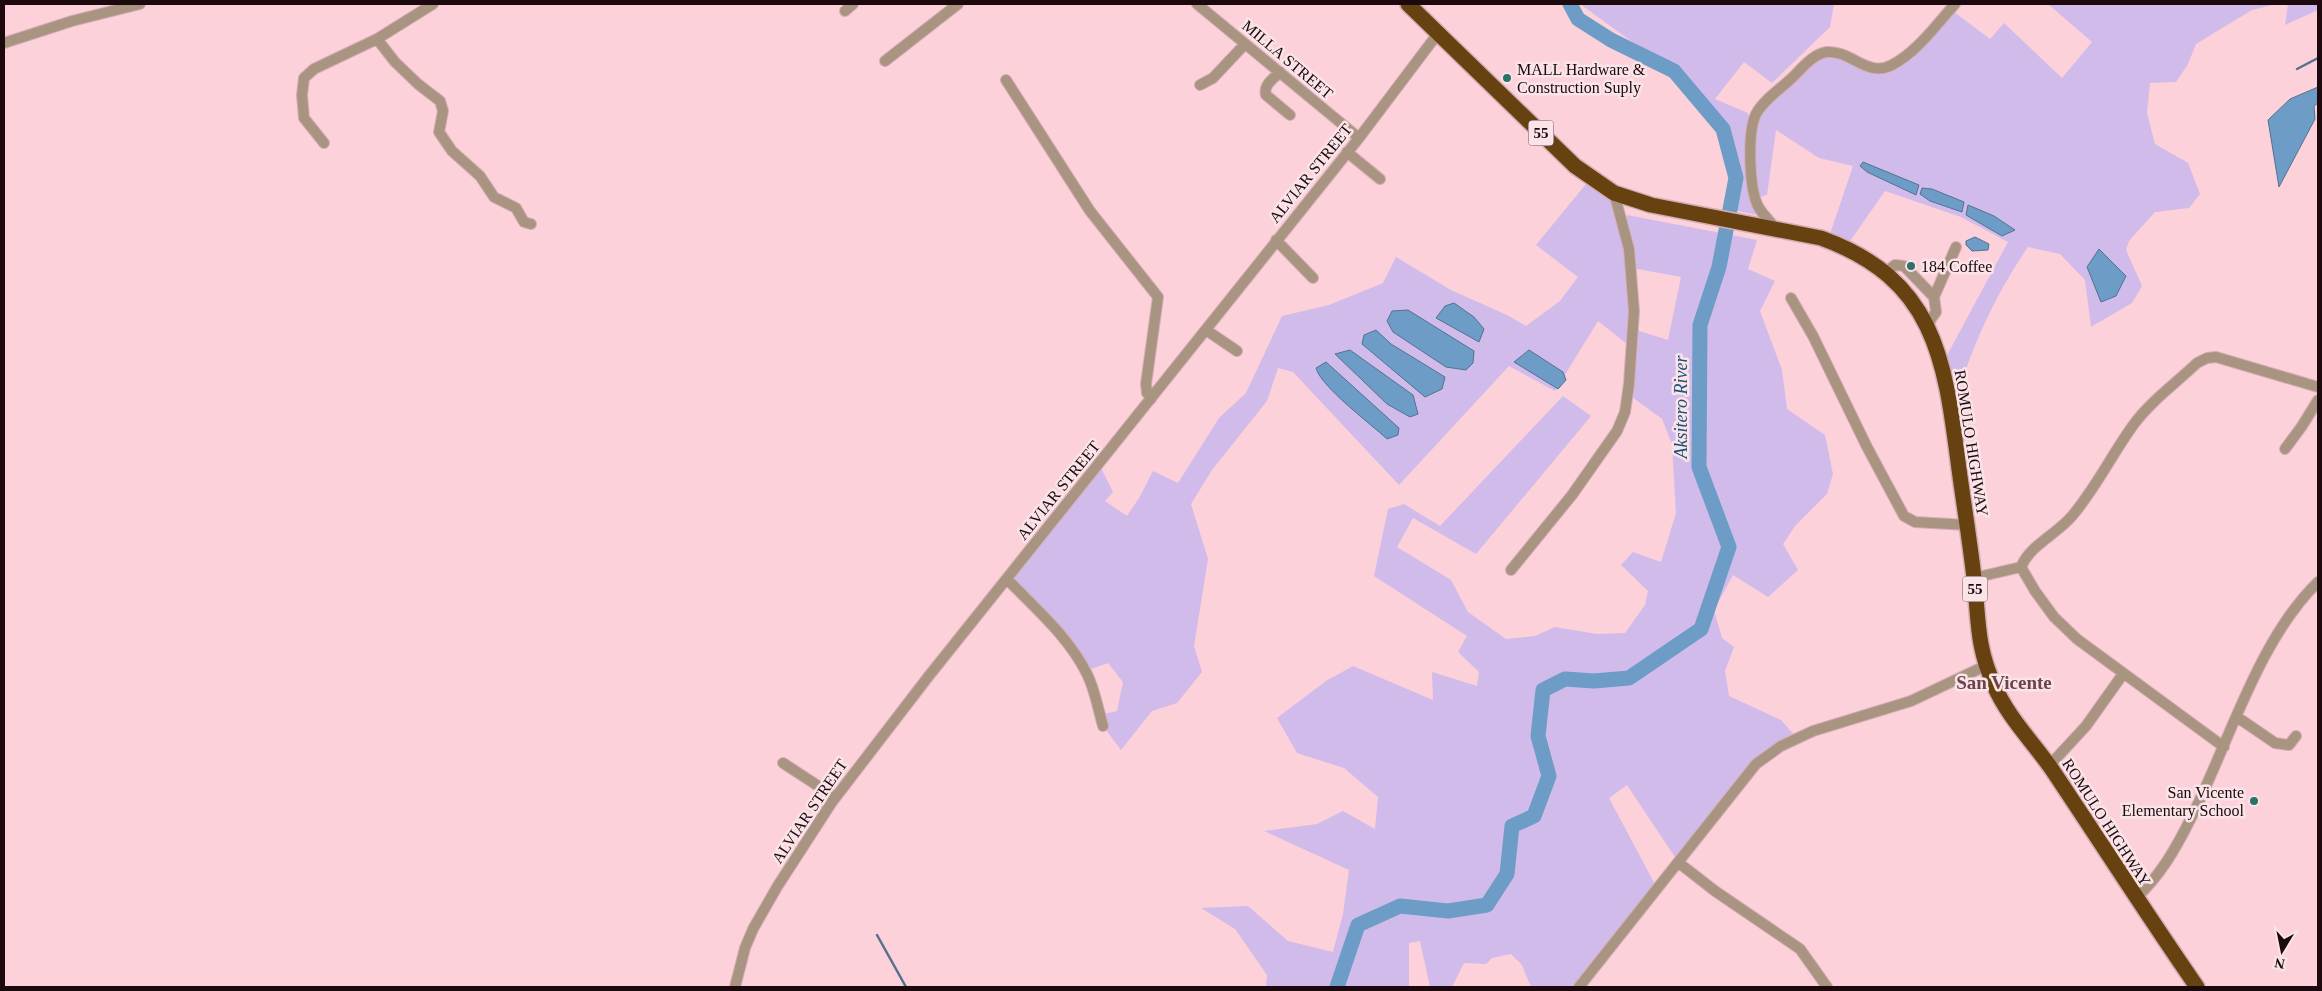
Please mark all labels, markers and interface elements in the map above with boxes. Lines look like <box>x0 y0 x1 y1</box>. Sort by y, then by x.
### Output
street label: MILLA STREET <box>1239 17 1336 102</box>
place label: MALL Hardware & Construction Suply <box>1517 61 1646 97</box>
marker: MALL Hardware & Construction Suply <box>1501 72 1513 84</box>
road number: 55 <box>1528 120 1554 146</box>
street label: ALVIAR STREET <box>1266 121 1355 226</box>
place label: 184 Coffee <box>1921 258 1992 275</box>
marker: 184 Coffee <box>1905 260 1917 272</box>
water label: Aksitero River <box>1671 355 1691 459</box>
street label: ROMULO HIGHWAY <box>1952 369 1992 518</box>
street label: ALVIAR STREET <box>1014 438 1103 543</box>
road number: 55 <box>1962 576 1988 602</box>
district label: San Vicente <box>1956 672 2052 693</box>
street label: ROMULO HIGHWAY <box>2059 755 2154 889</box>
street label: ALVIAR STREET <box>768 756 851 866</box>
place label: San Vicente Elementary School <box>2122 784 2245 820</box>
marker: San Vicente Elementary School <box>2248 795 2260 807</box>
north arrow <box>2257 926 2307 976</box>
text: N <box>2274 955 2286 972</box>

